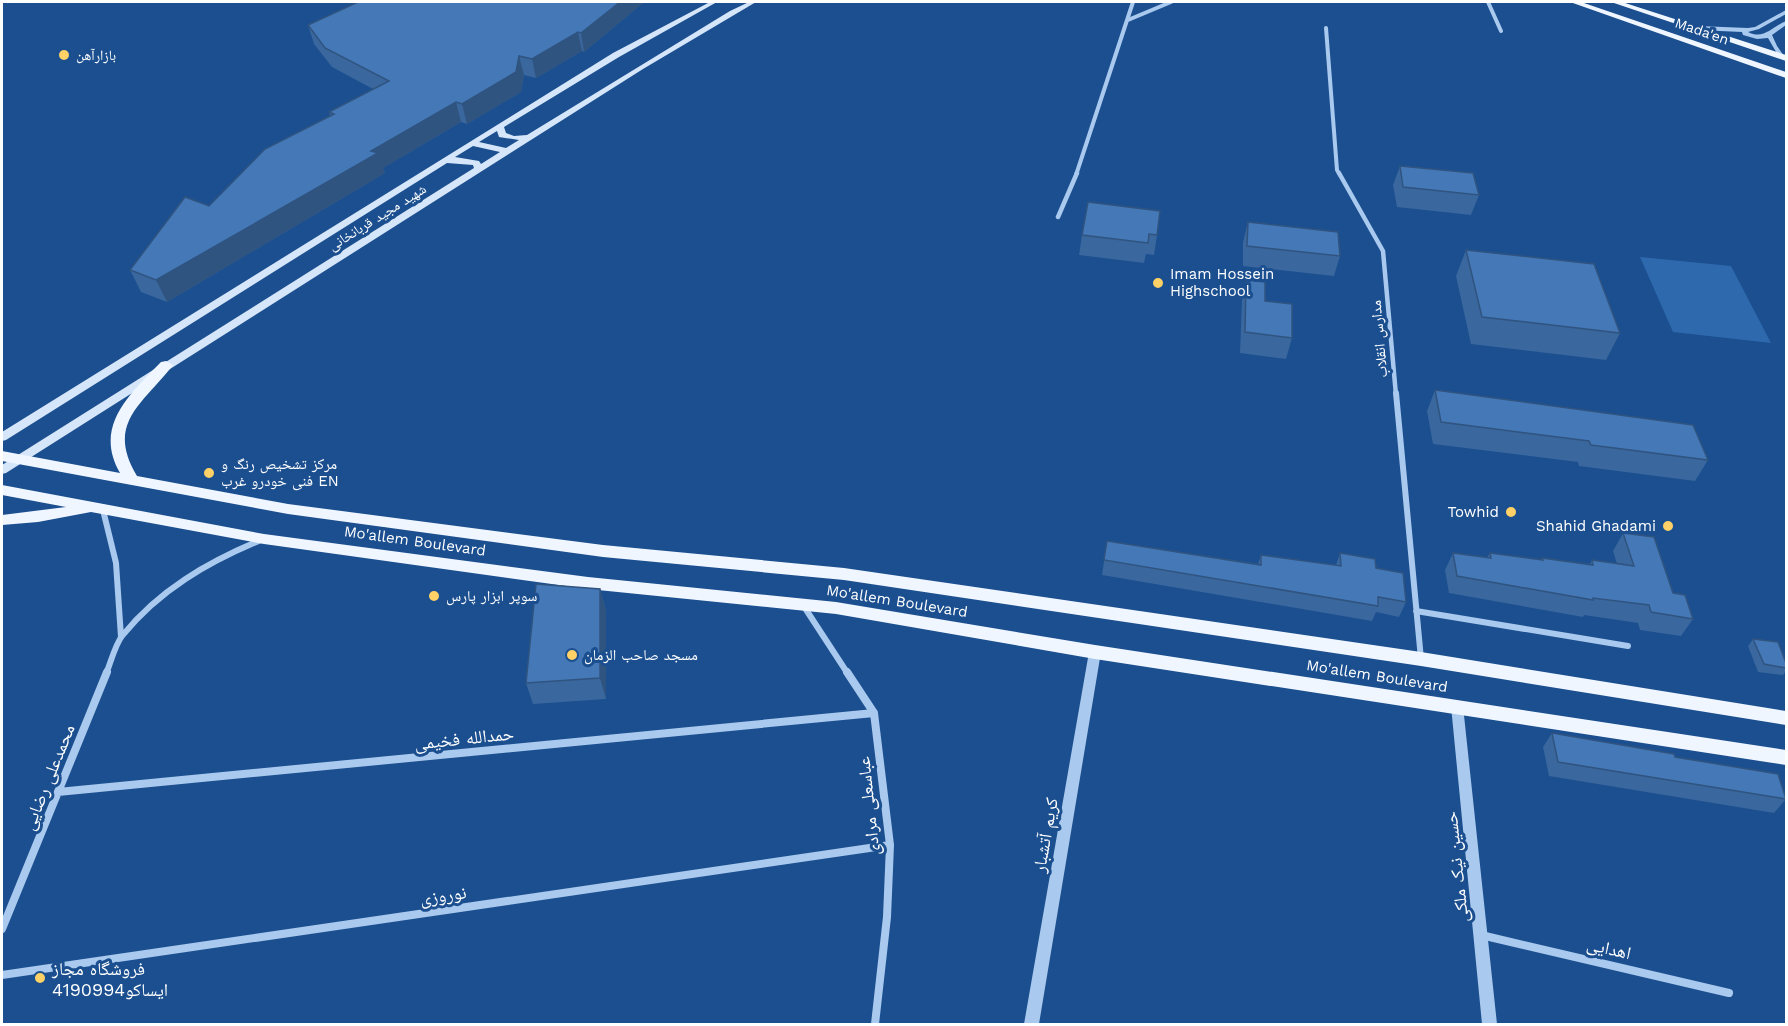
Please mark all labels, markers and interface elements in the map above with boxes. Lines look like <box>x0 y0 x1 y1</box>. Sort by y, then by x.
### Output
street label: Mada'en <box>1673 14 1731 48</box>
place label: بازارآهن <box>76 47 116 64</box>
marker: بازارآهن <box>57 48 71 62</box>
street label: شهید مجید قربانخانی <box>325 180 429 254</box>
place label: Imam Hossein Highschool <box>1170 265 1274 300</box>
marker: Imam Hossein Highschool <box>1151 276 1165 290</box>
street label: مدارس انقلاب <box>1367 299 1392 379</box>
place label: مرکز تشخیص رنگ و فنی خودرو غرب EN <box>221 455 339 491</box>
marker: مرکز تشخیص رنگ و فنی خودرو غرب EN <box>202 466 216 480</box>
place label: Towhid <box>1448 503 1499 521</box>
marker: Towhid <box>1504 505 1518 519</box>
place label: Shahid Ghadami <box>1536 517 1656 535</box>
marker: Shahid Ghadami <box>1661 519 1675 533</box>
street label: Mo'allem Boulevard <box>343 522 487 560</box>
street label: Mo'allem Boulevard <box>825 581 969 621</box>
place label: سوپر ابزار پارس <box>446 587 537 606</box>
marker: سوپر ابزار پارس <box>427 589 441 603</box>
place label: مسجد صاحب الزمان <box>584 646 698 665</box>
marker: مسجد صاحب الزمان <box>565 648 579 662</box>
street label: Mo'allem Boulevard <box>1305 656 1449 696</box>
street label: محمدعلی رضایی <box>17 721 80 833</box>
street label: حمدالله فخیمی <box>413 722 515 755</box>
street label: عباسعلی مرادی <box>852 755 885 857</box>
street label: کریم آتشبار <box>1028 795 1064 875</box>
street label: حسین نیک ملکی <box>1440 810 1473 923</box>
street label: نوروزی <box>418 881 468 910</box>
street label: اهدایی <box>1585 933 1633 964</box>
place label: فروشگاه مجاز ایساکو4190994 <box>51 958 168 1000</box>
marker: فروشگاه مجاز ایساکو4190994 <box>33 971 47 985</box>

